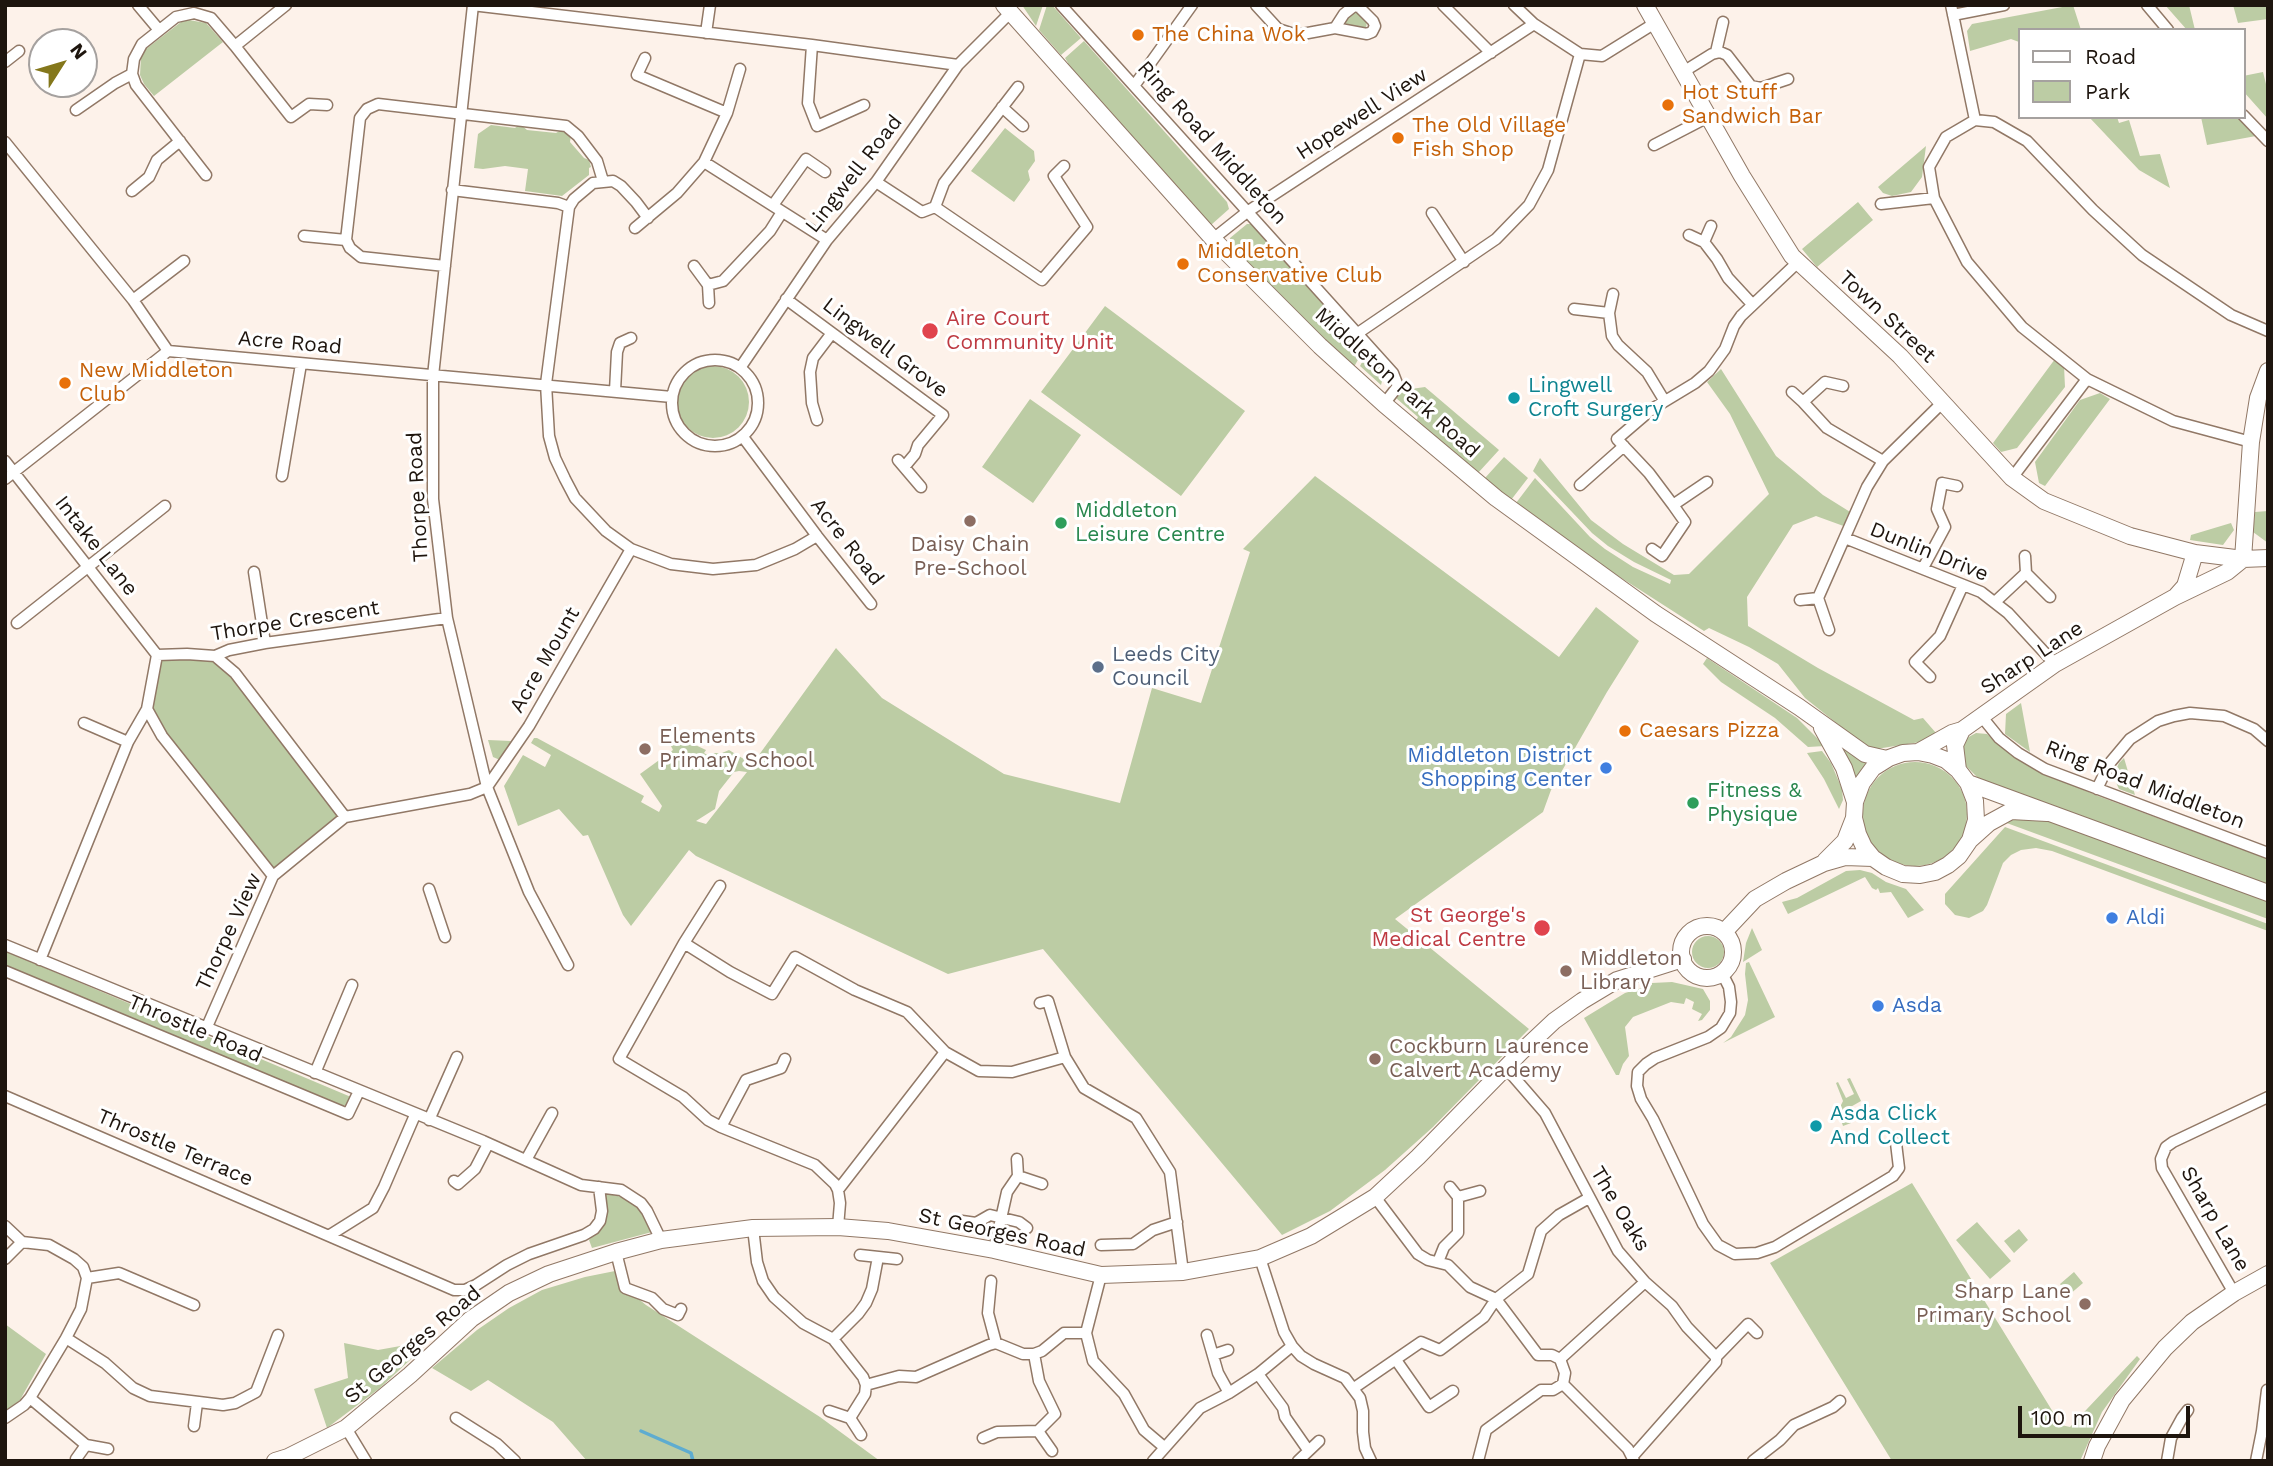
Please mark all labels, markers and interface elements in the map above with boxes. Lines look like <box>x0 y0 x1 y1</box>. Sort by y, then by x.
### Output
place label: The China Wok <box>1152 22 1306 48</box>
marker: The China Wok <box>1130 27 1146 43</box>
north arrow <box>28 28 98 98</box>
legend <box>2018 28 2245 119</box>
text: N <box>65 39 92 64</box>
text: Road <box>2085 44 2136 69</box>
street label: Ring Road Middleton <box>1132 56 1292 230</box>
street label: Hopewell View <box>1292 62 1432 166</box>
text: Park <box>2085 79 2130 104</box>
place label: Hot Stuff Sandwich Bar <box>1682 80 1823 130</box>
marker: Hot Stuff Sandwich Bar <box>1660 97 1676 113</box>
street label: Lingwell Road <box>800 110 908 238</box>
place label: The Old Village Fish Shop <box>1412 113 1566 163</box>
marker: The Old Village Fish Shop <box>1390 130 1406 146</box>
place label: Middleton Conservative Club <box>1197 239 1382 289</box>
marker: Middleton Conservative Club <box>1175 256 1191 272</box>
street label: Town Street <box>1833 266 1941 368</box>
street label: Lingwell Grove <box>817 293 953 403</box>
street label: Middleton Park Road <box>1309 302 1485 464</box>
place label: Aire Court Community Unit <box>946 306 1114 356</box>
marker: Aire Court Community Unit <box>920 321 940 341</box>
street label: Acre Road <box>237 326 343 360</box>
place label: New Middleton Club <box>79 358 233 408</box>
place label: Lingwell Croft Surgery <box>1528 373 1663 423</box>
marker: New Middleton Club <box>57 375 73 391</box>
marker: Lingwell Croft Surgery <box>1506 390 1522 406</box>
street label: Thorpe Road <box>402 431 434 563</box>
street label: Intake Lane <box>49 491 143 601</box>
street label: Acre Road <box>805 493 889 591</box>
place label: Middleton Leisure Centre <box>1075 498 1225 548</box>
marker: Daisy Chain Pre-School <box>962 513 978 529</box>
marker: Middleton Leisure Centre <box>1053 515 1069 531</box>
street label: Dunlin Drive <box>1866 517 1992 587</box>
place label: Daisy Chain Pre-School <box>911 532 1029 582</box>
street label: Thorpe Crescent <box>209 595 381 647</box>
street label: Acre Mount <box>505 603 585 717</box>
street label: Sharp Lane <box>1976 616 2088 700</box>
place label: Leeds City Council <box>1112 642 1219 692</box>
marker: Leeds City Council <box>1090 659 1106 675</box>
place label: Caesars Pizza <box>1639 718 1779 744</box>
marker: Caesars Pizza <box>1617 723 1633 739</box>
place label: Elements Primary School <box>659 724 814 774</box>
street label: Ring Road Middleton <box>2042 735 2248 835</box>
marker: Elements Primary School <box>637 741 653 757</box>
place label: Middleton District Shopping Center <box>1407 743 1592 793</box>
marker: Middleton District Shopping Center <box>1598 760 1614 776</box>
place label: Fitness & Physique <box>1707 778 1802 828</box>
marker: Fitness & Physique <box>1685 795 1701 811</box>
street label: Thorpe View <box>191 869 267 995</box>
place label: St George's Medical Centre <box>1372 903 1526 953</box>
place label: Aldi <box>2126 905 2165 931</box>
marker: Aldi <box>2104 910 2120 926</box>
marker: St George's Medical Centre <box>1532 918 1552 938</box>
place label: Middleton Library <box>1580 946 1682 996</box>
marker: Middleton Library <box>1558 963 1574 979</box>
street label: Throstle Road <box>124 989 266 1069</box>
place label: Asda <box>1892 993 1942 1019</box>
marker: Asda <box>1870 998 1886 1014</box>
place label: Cockburn Laurence Calvert Academy <box>1389 1034 1589 1084</box>
marker: Cockburn Laurence Calvert Academy <box>1367 1051 1383 1067</box>
place label: Asda Click And Collect <box>1830 1101 1950 1151</box>
street label: Throstle Terrace <box>93 1104 257 1192</box>
marker: Asda Click And Collect <box>1808 1118 1824 1134</box>
street label: The Oaks <box>1585 1162 1655 1256</box>
street label: Sharp Lane <box>2175 1162 2255 1276</box>
street label: St Georges Road <box>916 1203 1088 1263</box>
place label: Sharp Lane Primary School <box>1916 1279 2071 1329</box>
street label: St Georges Road <box>340 1281 486 1409</box>
marker: Sharp Lane Primary School <box>2077 1296 2093 1312</box>
scale bar <box>2021 1392 2192 1436</box>
text: 100 m <box>2031 1405 2093 1430</box>

